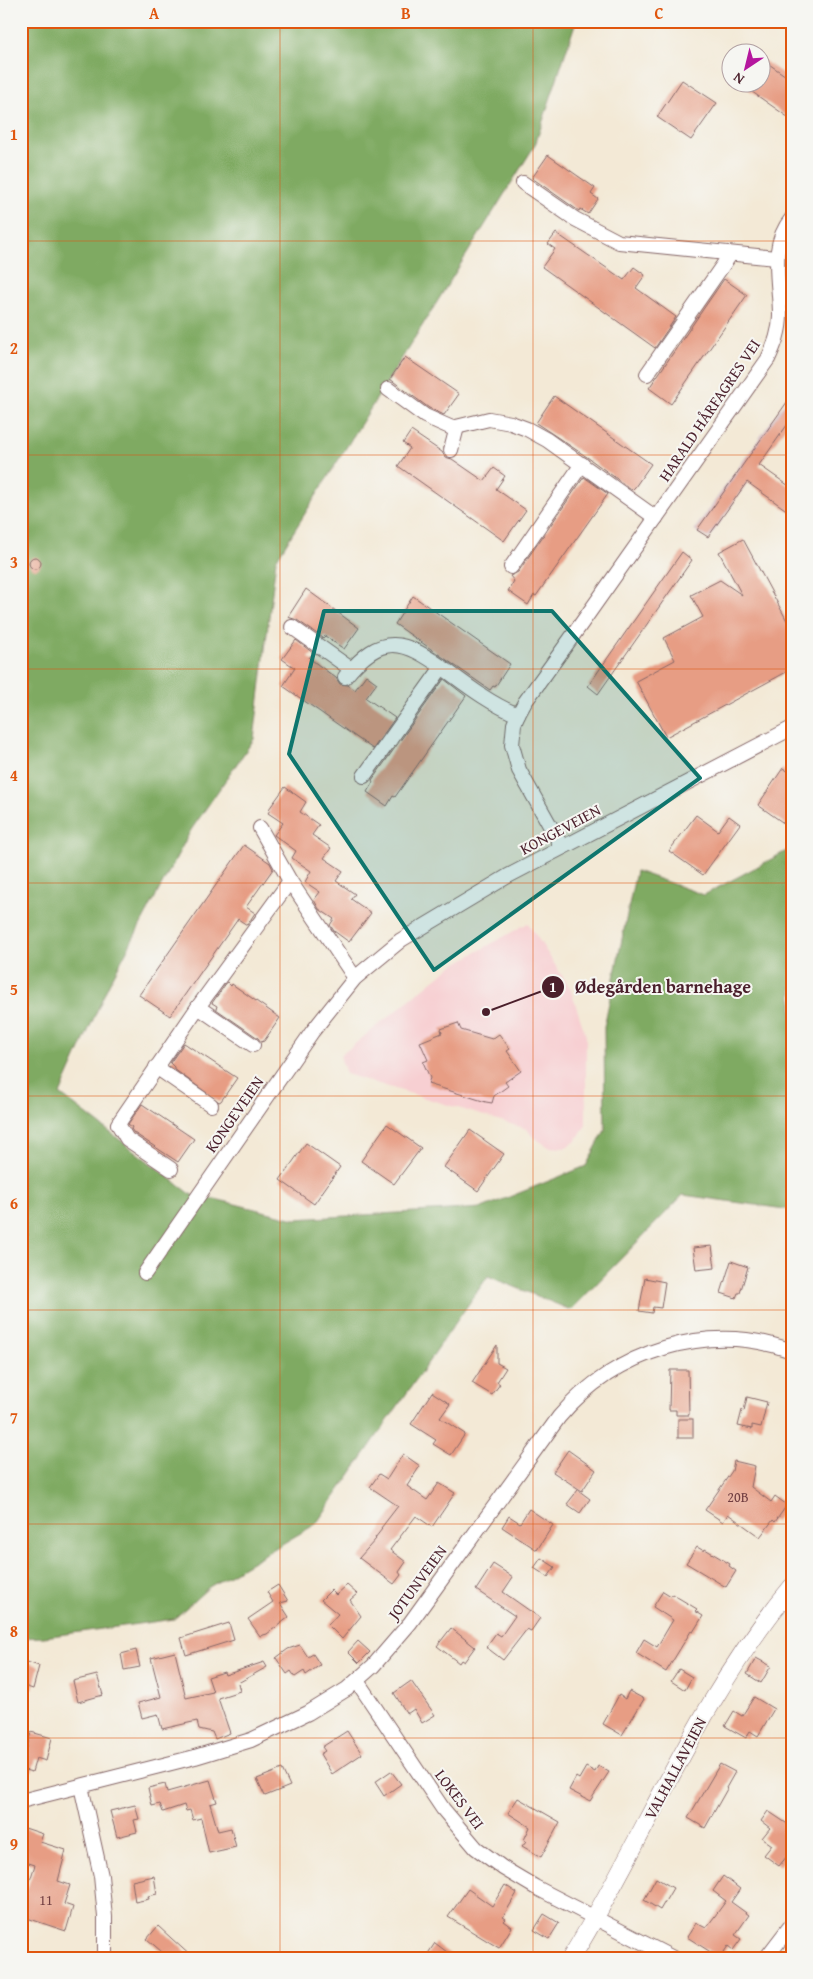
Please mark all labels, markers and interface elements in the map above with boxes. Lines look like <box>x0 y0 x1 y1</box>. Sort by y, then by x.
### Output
text: A <box>149 1 160 25</box>
text: B <box>401 1 411 25</box>
text: C <box>654 1 664 25</box>
north arrow <box>720 42 770 92</box>
text: N <box>728 67 748 90</box>
text: 1 <box>10 122 18 146</box>
street label: HARALD HÅRFAGRES VEI <box>652 334 766 486</box>
text: 2 <box>10 336 18 360</box>
text: 3 <box>10 550 18 574</box>
text: 4 <box>10 763 18 787</box>
street label: KONGEVEIEN <box>515 797 605 860</box>
callout: Ødegården barnehage <box>540 970 761 1003</box>
text: Ødegården barnehage <box>575 973 751 1000</box>
text: 1 <box>549 976 557 997</box>
text: 5 <box>10 977 18 1001</box>
street label: KONGEVEIEN <box>199 1070 270 1157</box>
text: 6 <box>10 1191 18 1215</box>
text: 7 <box>10 1405 18 1429</box>
house number: 20B <box>727 1487 749 1507</box>
street label: JOTUNVEIEN <box>381 1539 453 1626</box>
text: 8 <box>10 1619 18 1643</box>
street label: VALHALLAVEIEN <box>638 1712 712 1823</box>
street label: LOKES VEI <box>429 1764 491 1834</box>
text: 9 <box>10 1832 18 1856</box>
house number: 11 <box>39 1890 53 1910</box>

